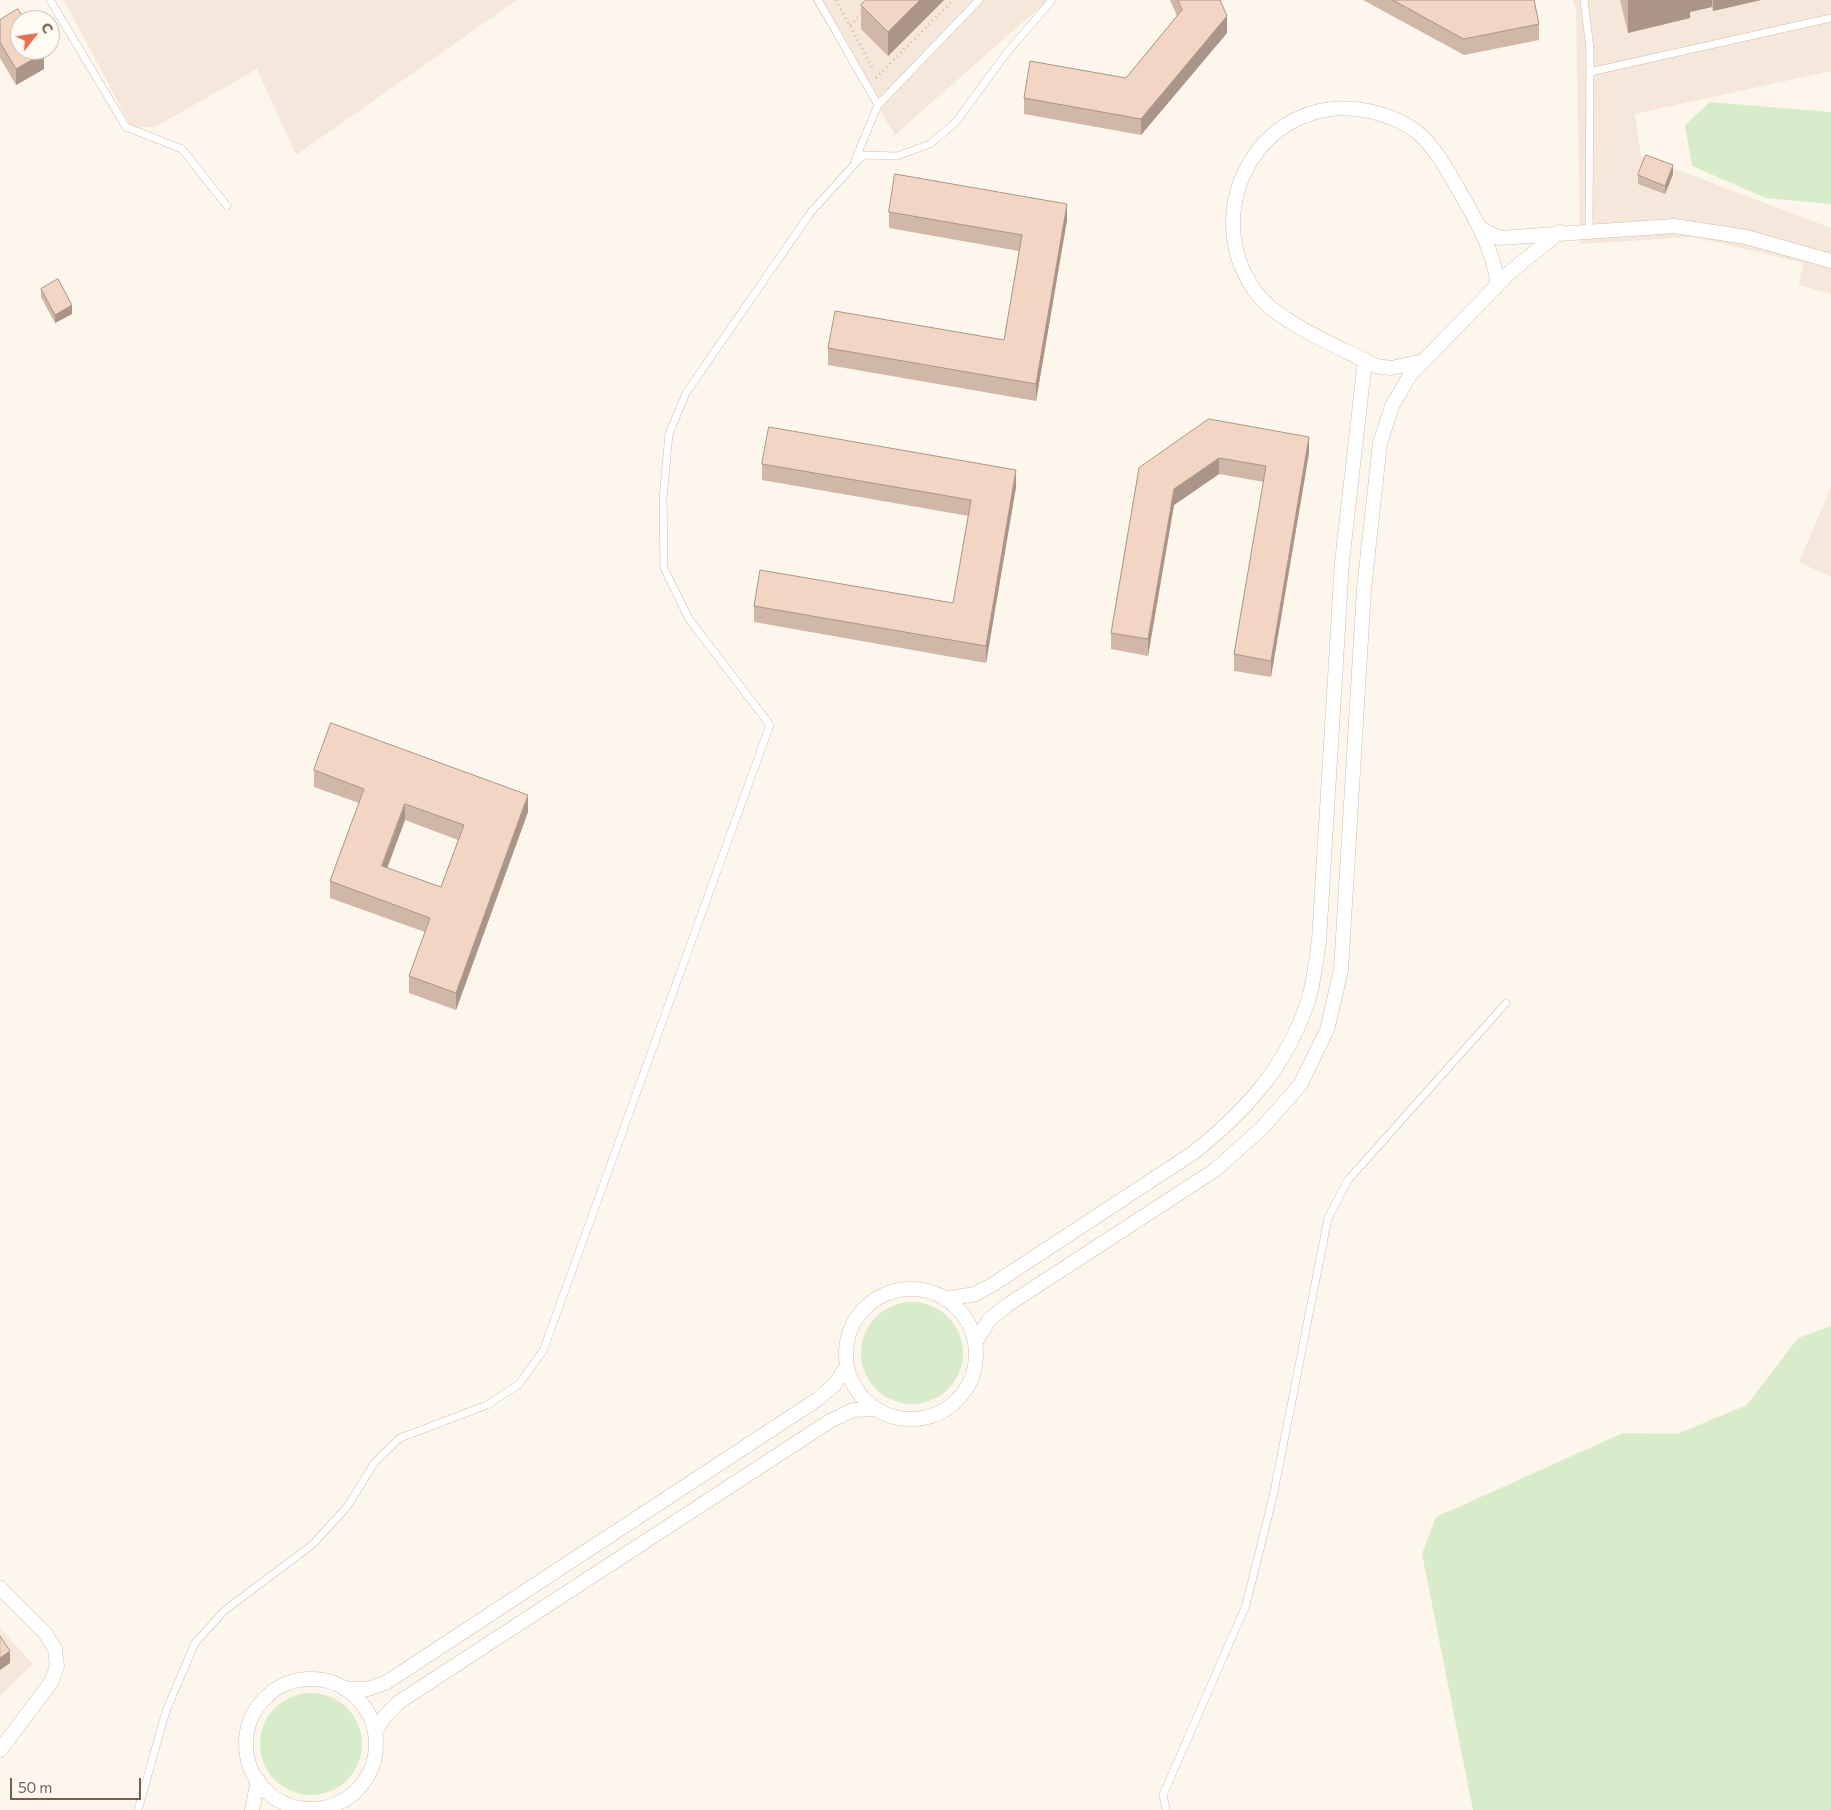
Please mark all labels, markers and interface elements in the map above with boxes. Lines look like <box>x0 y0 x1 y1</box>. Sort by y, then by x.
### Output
north arrow <box>10 10 60 60</box>
text: С <box>38 19 57 36</box>
scale bar <box>12 1768 144 1800</box>
text: 50 m <box>18 1778 52 1796</box>

